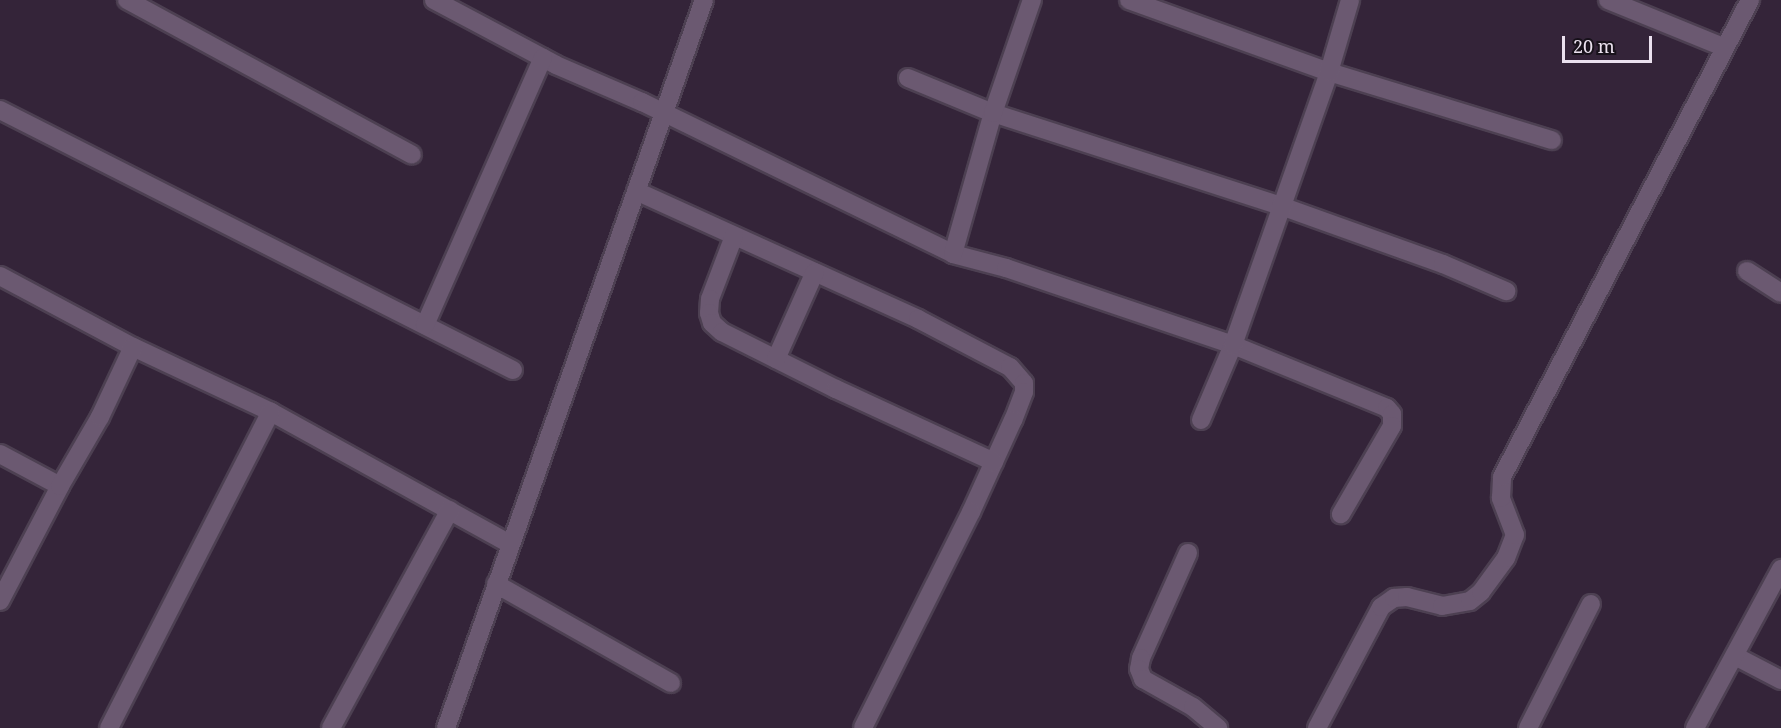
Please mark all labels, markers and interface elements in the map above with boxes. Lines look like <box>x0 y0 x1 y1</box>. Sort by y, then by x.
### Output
scale bar <box>1565 24 1655 62</box>
text: 20 m <box>1573 34 1615 58</box>

